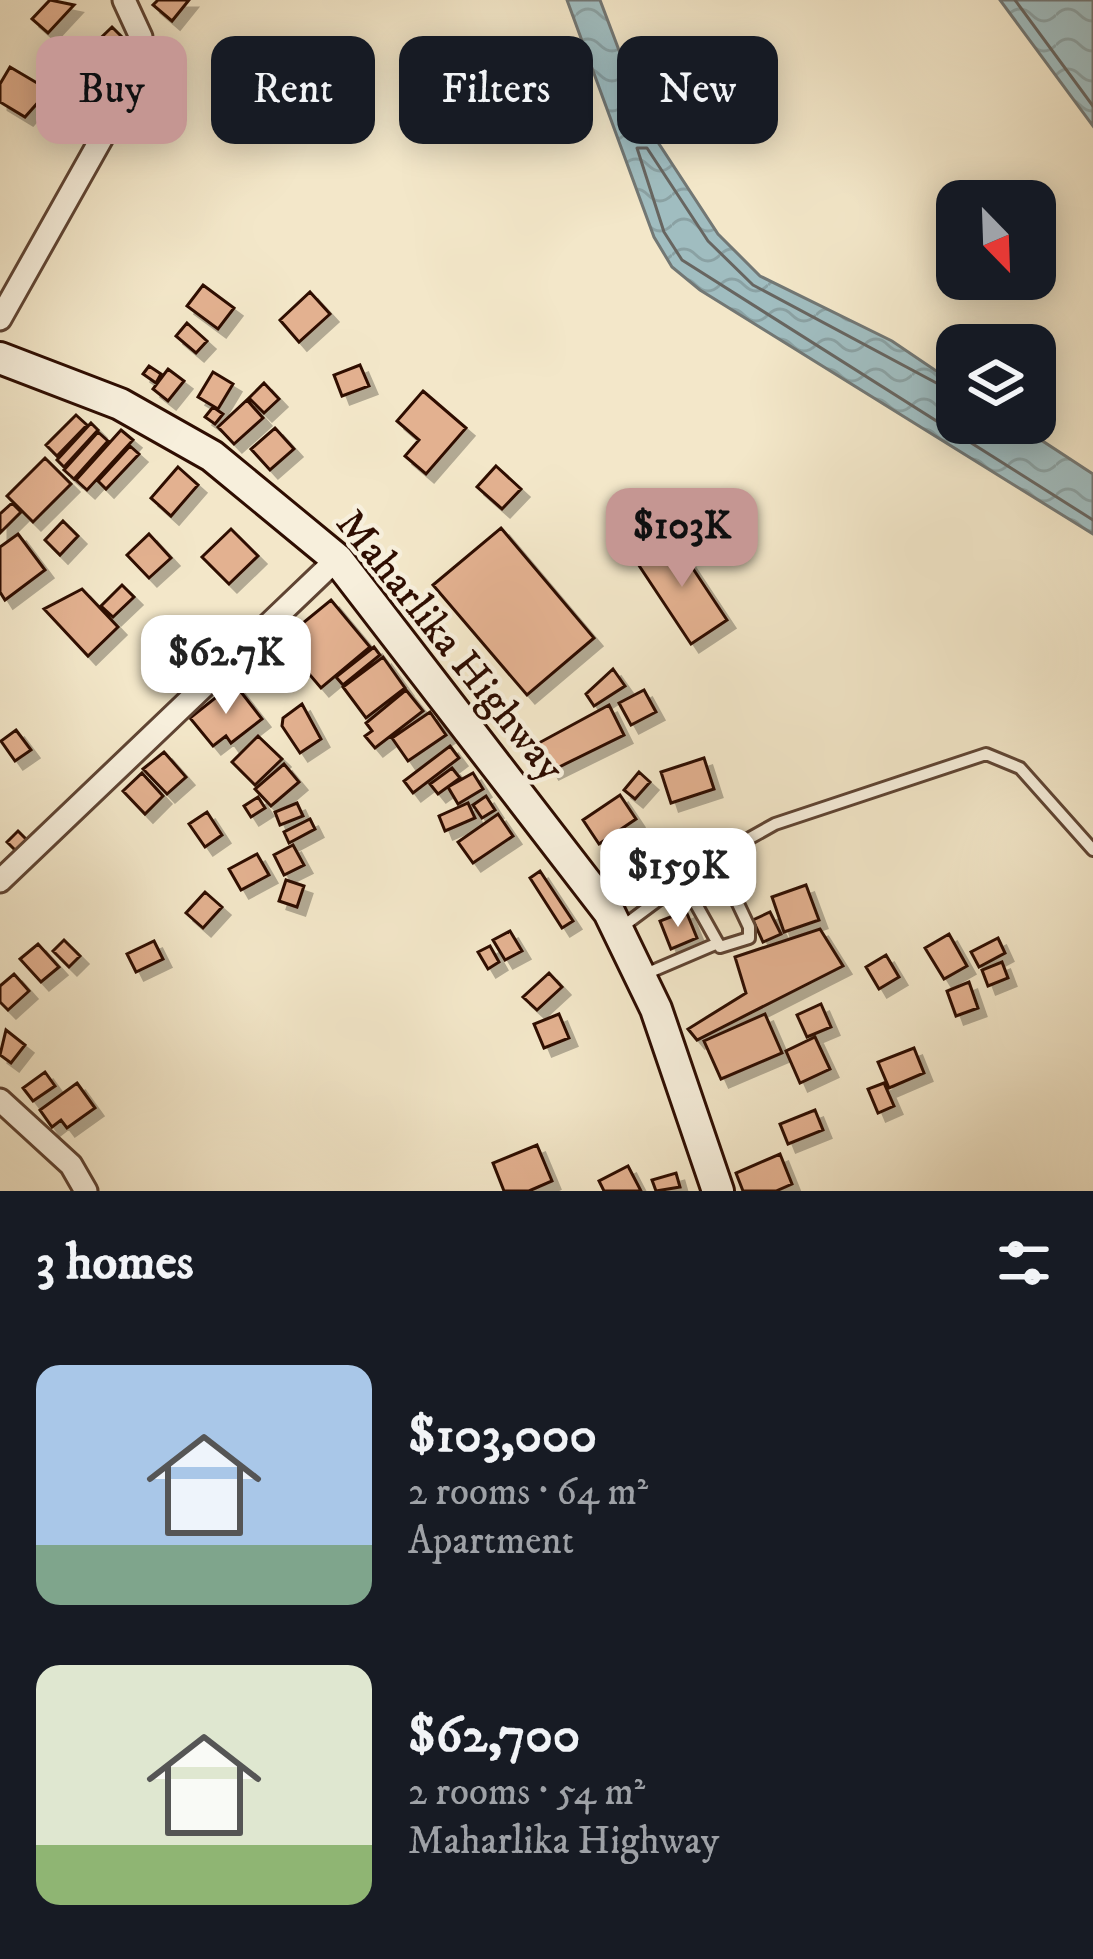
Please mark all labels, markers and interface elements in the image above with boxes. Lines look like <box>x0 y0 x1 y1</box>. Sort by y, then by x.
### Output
chip: Buy <box>36 36 187 144</box>
chip: Rent <box>211 36 375 144</box>
chip: Filters <box>399 36 593 144</box>
chip: New <box>617 36 778 144</box>
north arrow <box>936 180 1056 300</box>
map controls <box>936 180 1056 444</box>
button: layers <box>936 324 1056 444</box>
pin: $103K <box>598 488 766 590</box>
street label: Maharlika Highway <box>324 499 576 793</box>
text: $103K <box>633 502 731 551</box>
pin: $62.7K <box>128 615 324 717</box>
text: $62.7K <box>168 629 284 678</box>
pin: $159K <box>594 828 762 930</box>
text: $159K <box>627 842 729 891</box>
icon: filters <box>991 1230 1057 1296</box>
text: 3 homes <box>36 1231 194 1295</box>
text: $103,000 <box>408 1404 597 1468</box>
icon: home <box>132 1413 276 1557</box>
text: 2 rooms · 64 m² <box>408 1468 648 1517</box>
text: Apartment <box>408 1517 574 1566</box>
text: $62,700 <box>408 1704 580 1768</box>
icon: home <box>132 1713 276 1857</box>
text: 2 rooms · 54 m² <box>408 1768 645 1817</box>
text: Maharlika Highway <box>408 1817 719 1866</box>

